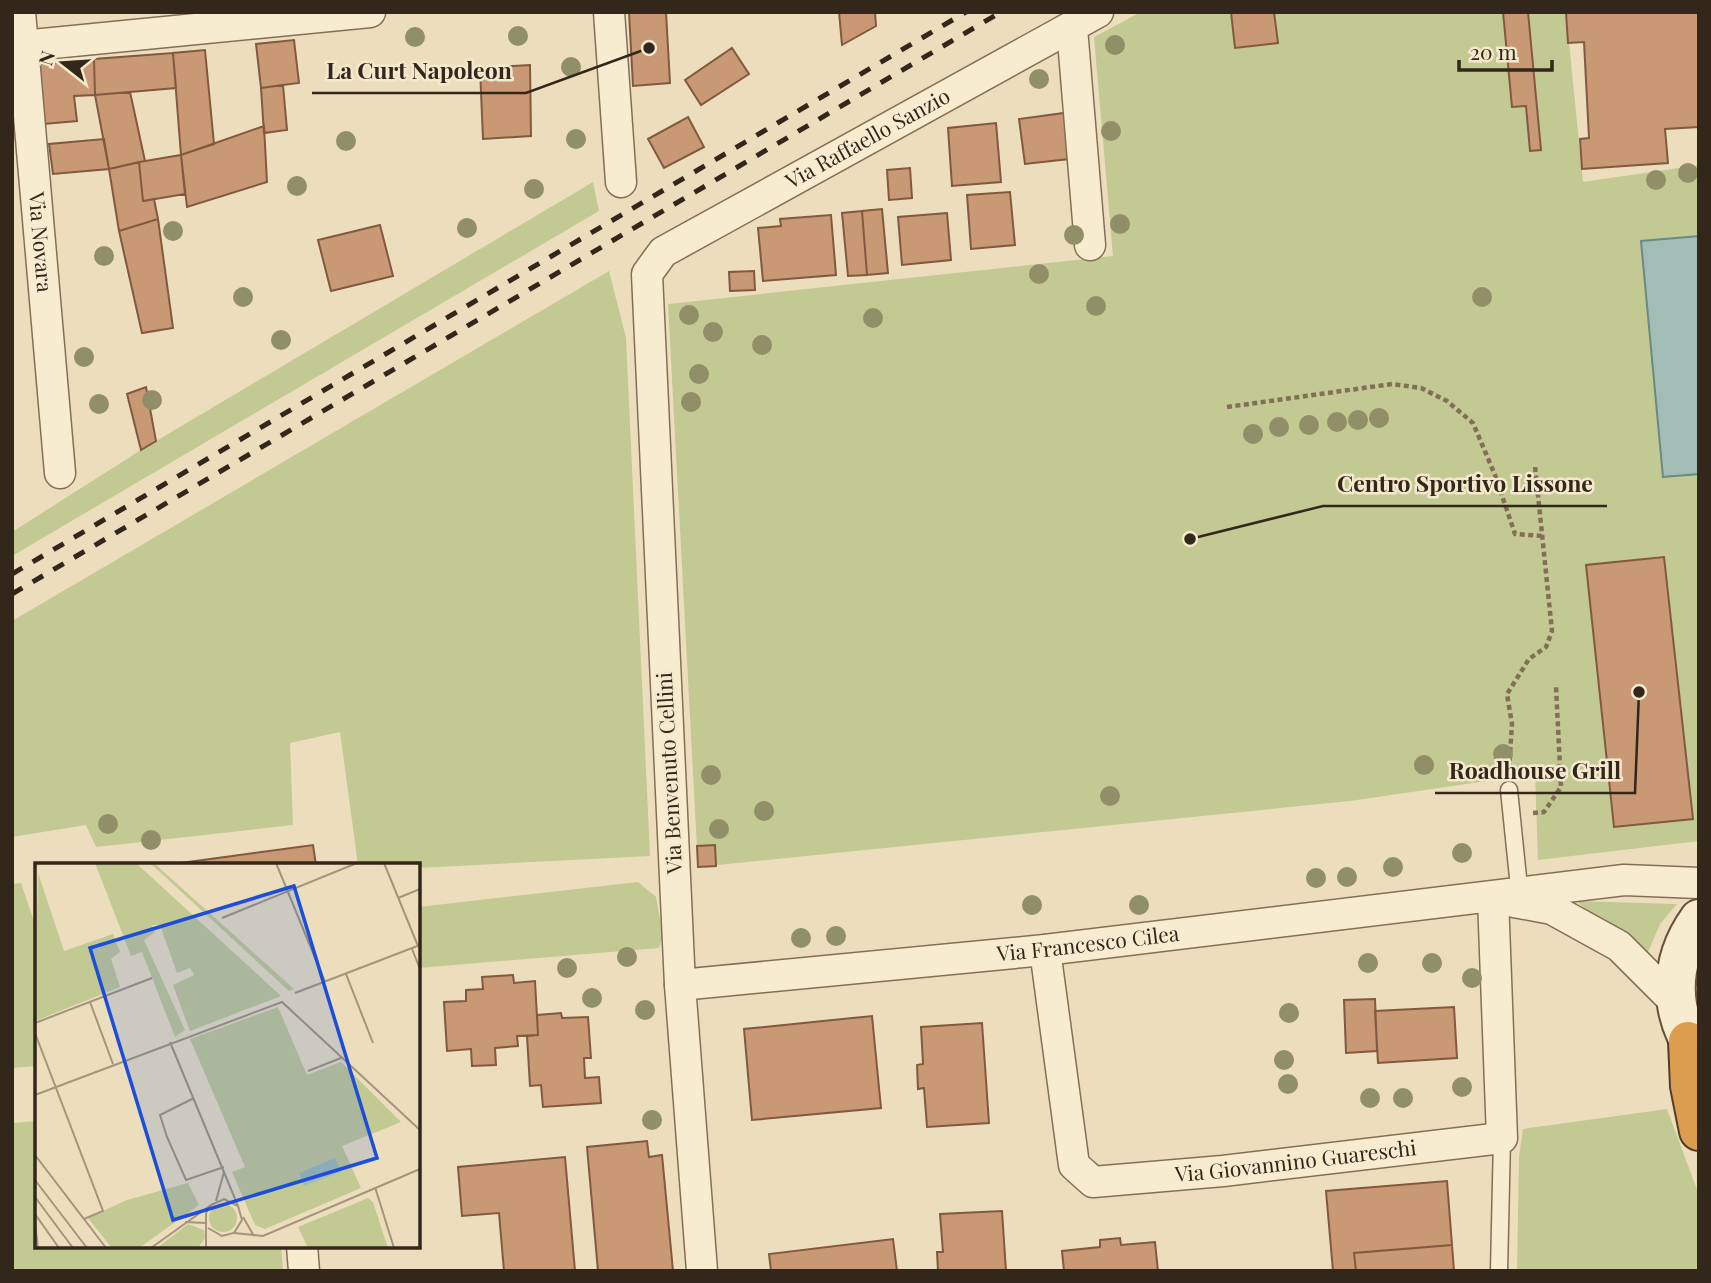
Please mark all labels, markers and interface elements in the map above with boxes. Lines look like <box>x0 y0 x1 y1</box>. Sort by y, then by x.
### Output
north arrow <box>28 28 98 98</box>
scale bar <box>1459 28 1552 72</box>
text: 20 m <box>1470 37 1517 65</box>
text: N <box>31 47 60 68</box>
callout: La Curt Napoleon <box>312 49 526 93</box>
text: La Curt Napoleon <box>326 54 512 85</box>
street label: Via Raffaello Sanzio <box>779 80 954 194</box>
street label: Via Novara <box>24 190 60 294</box>
callout: Centro Sportivo Lissone <box>1323 462 1607 506</box>
text: Centro Sportivo Lissone <box>1337 467 1593 498</box>
street label: Via Benvenuto Cellini <box>649 672 687 876</box>
callout: Roadhouse Grill <box>1435 749 1635 793</box>
text: Roadhouse Grill <box>1449 754 1621 785</box>
inset map <box>35 863 420 1248</box>
street label: Via Francesco Cilea <box>994 918 1181 967</box>
street label: Via Giovannino Guareschi <box>1172 1132 1418 1187</box>

